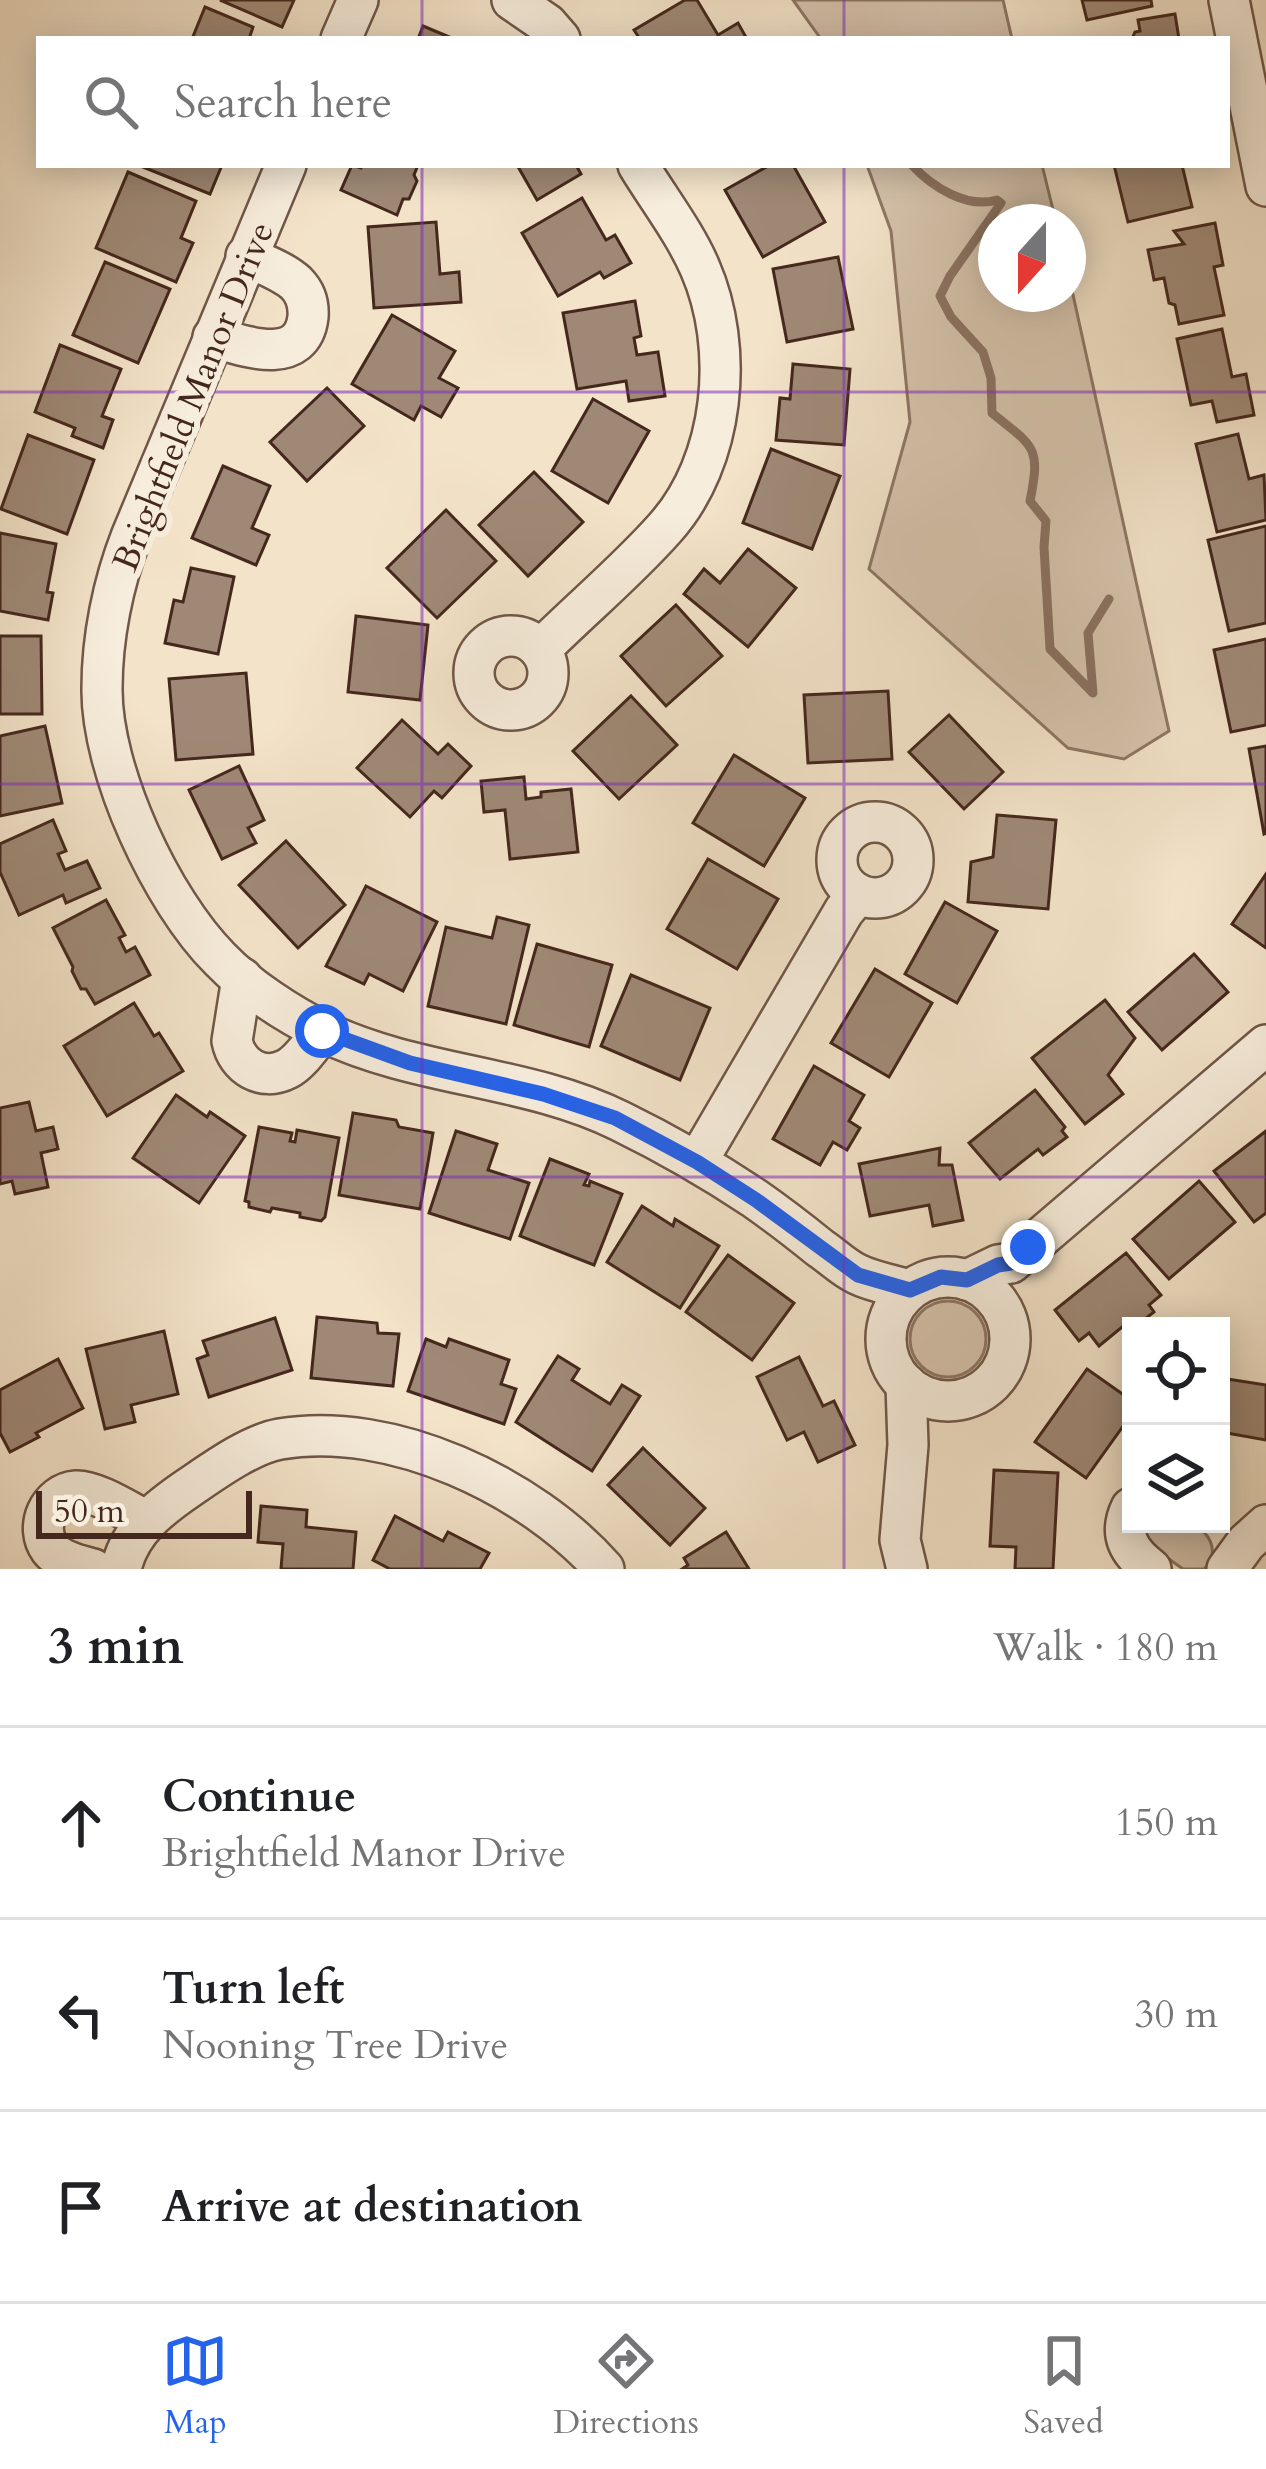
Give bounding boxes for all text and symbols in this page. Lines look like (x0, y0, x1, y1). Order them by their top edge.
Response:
search box (36, 36, 1230, 168)
icon: search (78, 69, 144, 135)
text: Search here (174, 72, 392, 133)
north arrow (978, 204, 1086, 312)
street label: Brightfield Manor Drive (101, 215, 286, 579)
route start (295, 1004, 349, 1058)
route end (1001, 1220, 1055, 1274)
map controls (1122, 1317, 1230, 1533)
button: locate (1122, 1317, 1230, 1425)
button: layers (1122, 1425, 1230, 1533)
scale bar (36, 1485, 252, 1538)
text: 50 m (54, 1489, 125, 1534)
text: 3 min (48, 1612, 184, 1682)
text: Walk · 180 m (993, 1621, 1218, 1674)
text: Continue (162, 1766, 356, 1827)
icon: ahead (48, 1790, 114, 1856)
text: 150 m (1115, 1796, 1218, 1849)
text: Brightfield Manor Drive (162, 1827, 566, 1880)
text: Turn left (162, 1958, 344, 2019)
icon: left (48, 1982, 114, 2048)
text: 30 m (1135, 1988, 1218, 2041)
text: Nooning Tree Drive (162, 2019, 508, 2072)
icon: arrive (48, 2174, 114, 2240)
text: Arrive at destination (162, 2176, 582, 2237)
tab: Map (162, 2328, 228, 2445)
tab: Directions (553, 2328, 699, 2445)
tab: Saved (1024, 2328, 1104, 2445)

